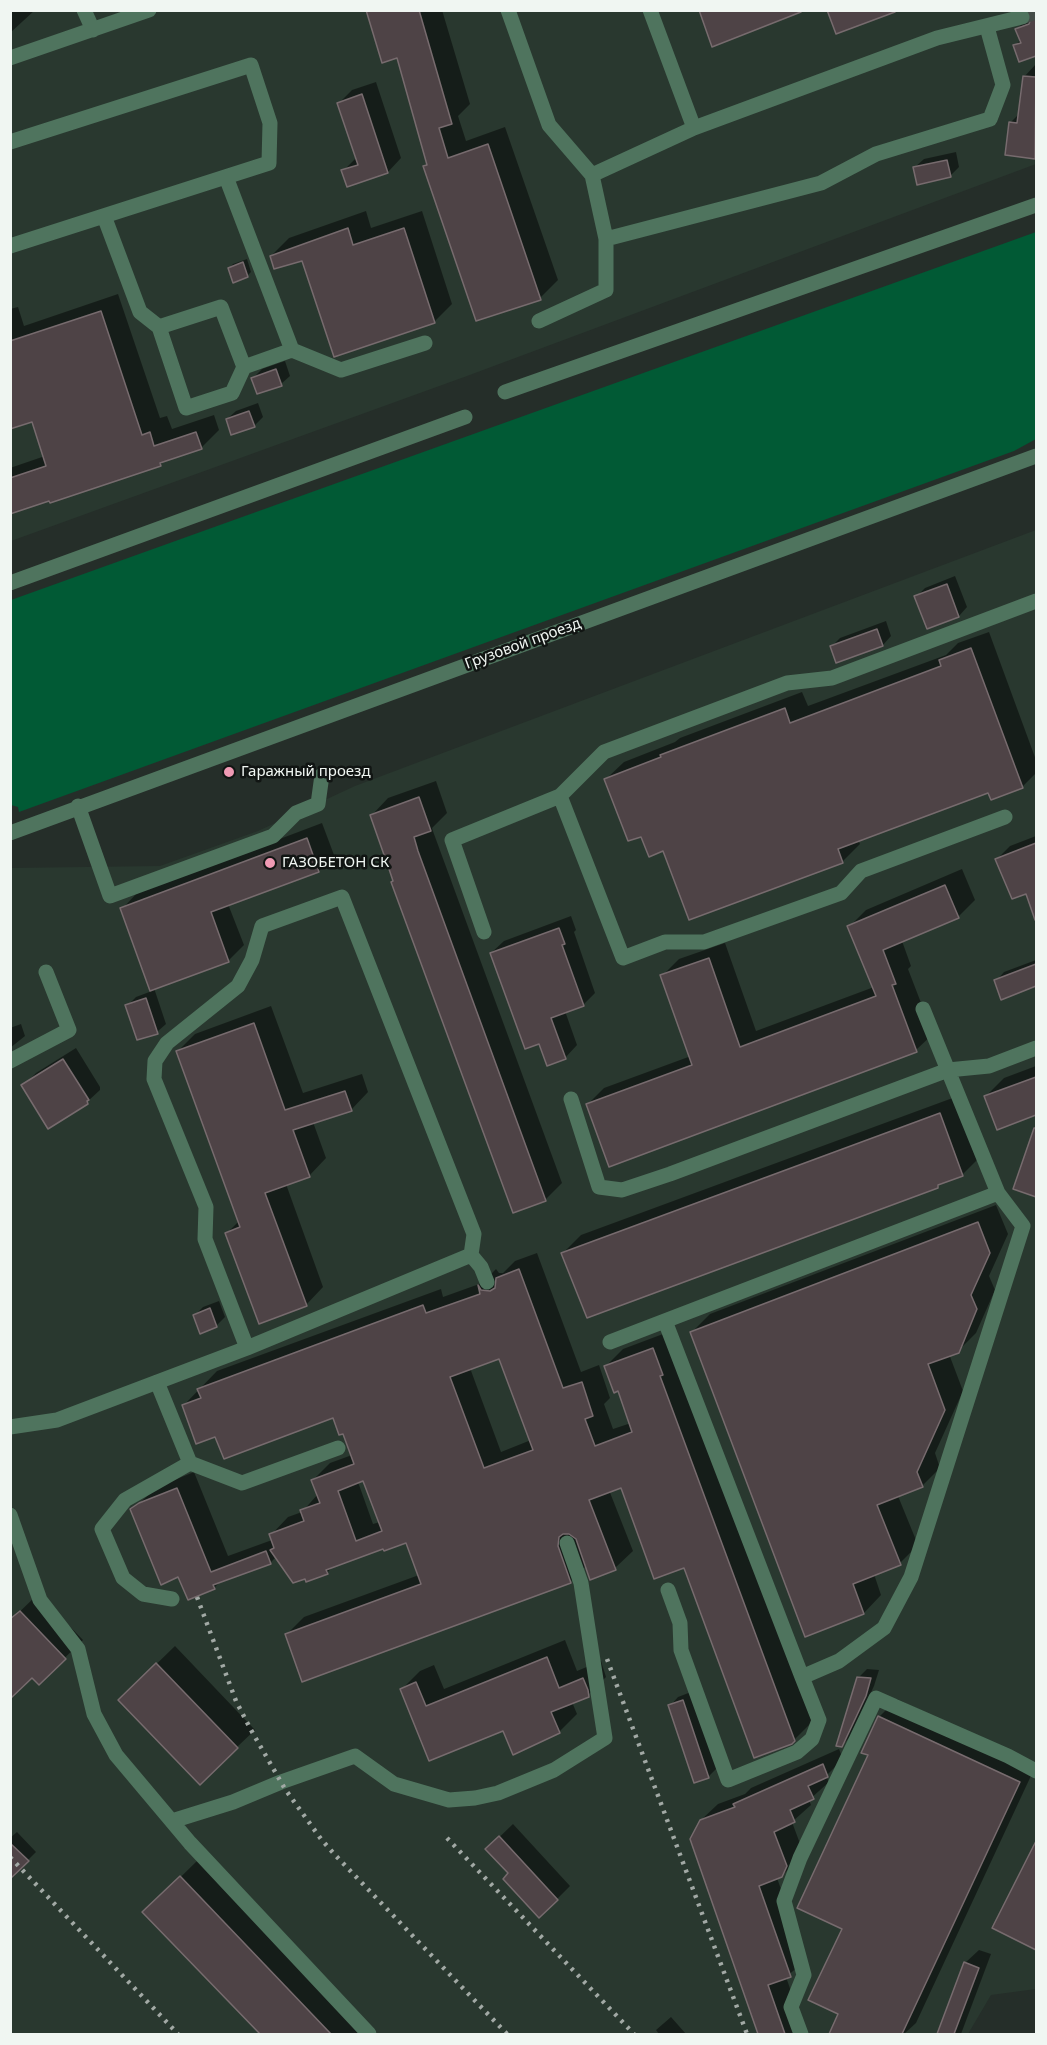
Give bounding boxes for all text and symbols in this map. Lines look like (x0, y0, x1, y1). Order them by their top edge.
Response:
street label: Грузовой проезд (463, 615, 583, 673)
place label: Гаражный проезд (241, 763, 371, 781)
marker: Гаражный проезд (222, 765, 236, 779)
place label: ГАЗОБЕТОН СК (282, 854, 389, 872)
marker: ГАЗОБЕТОН СК (263, 856, 277, 870)

